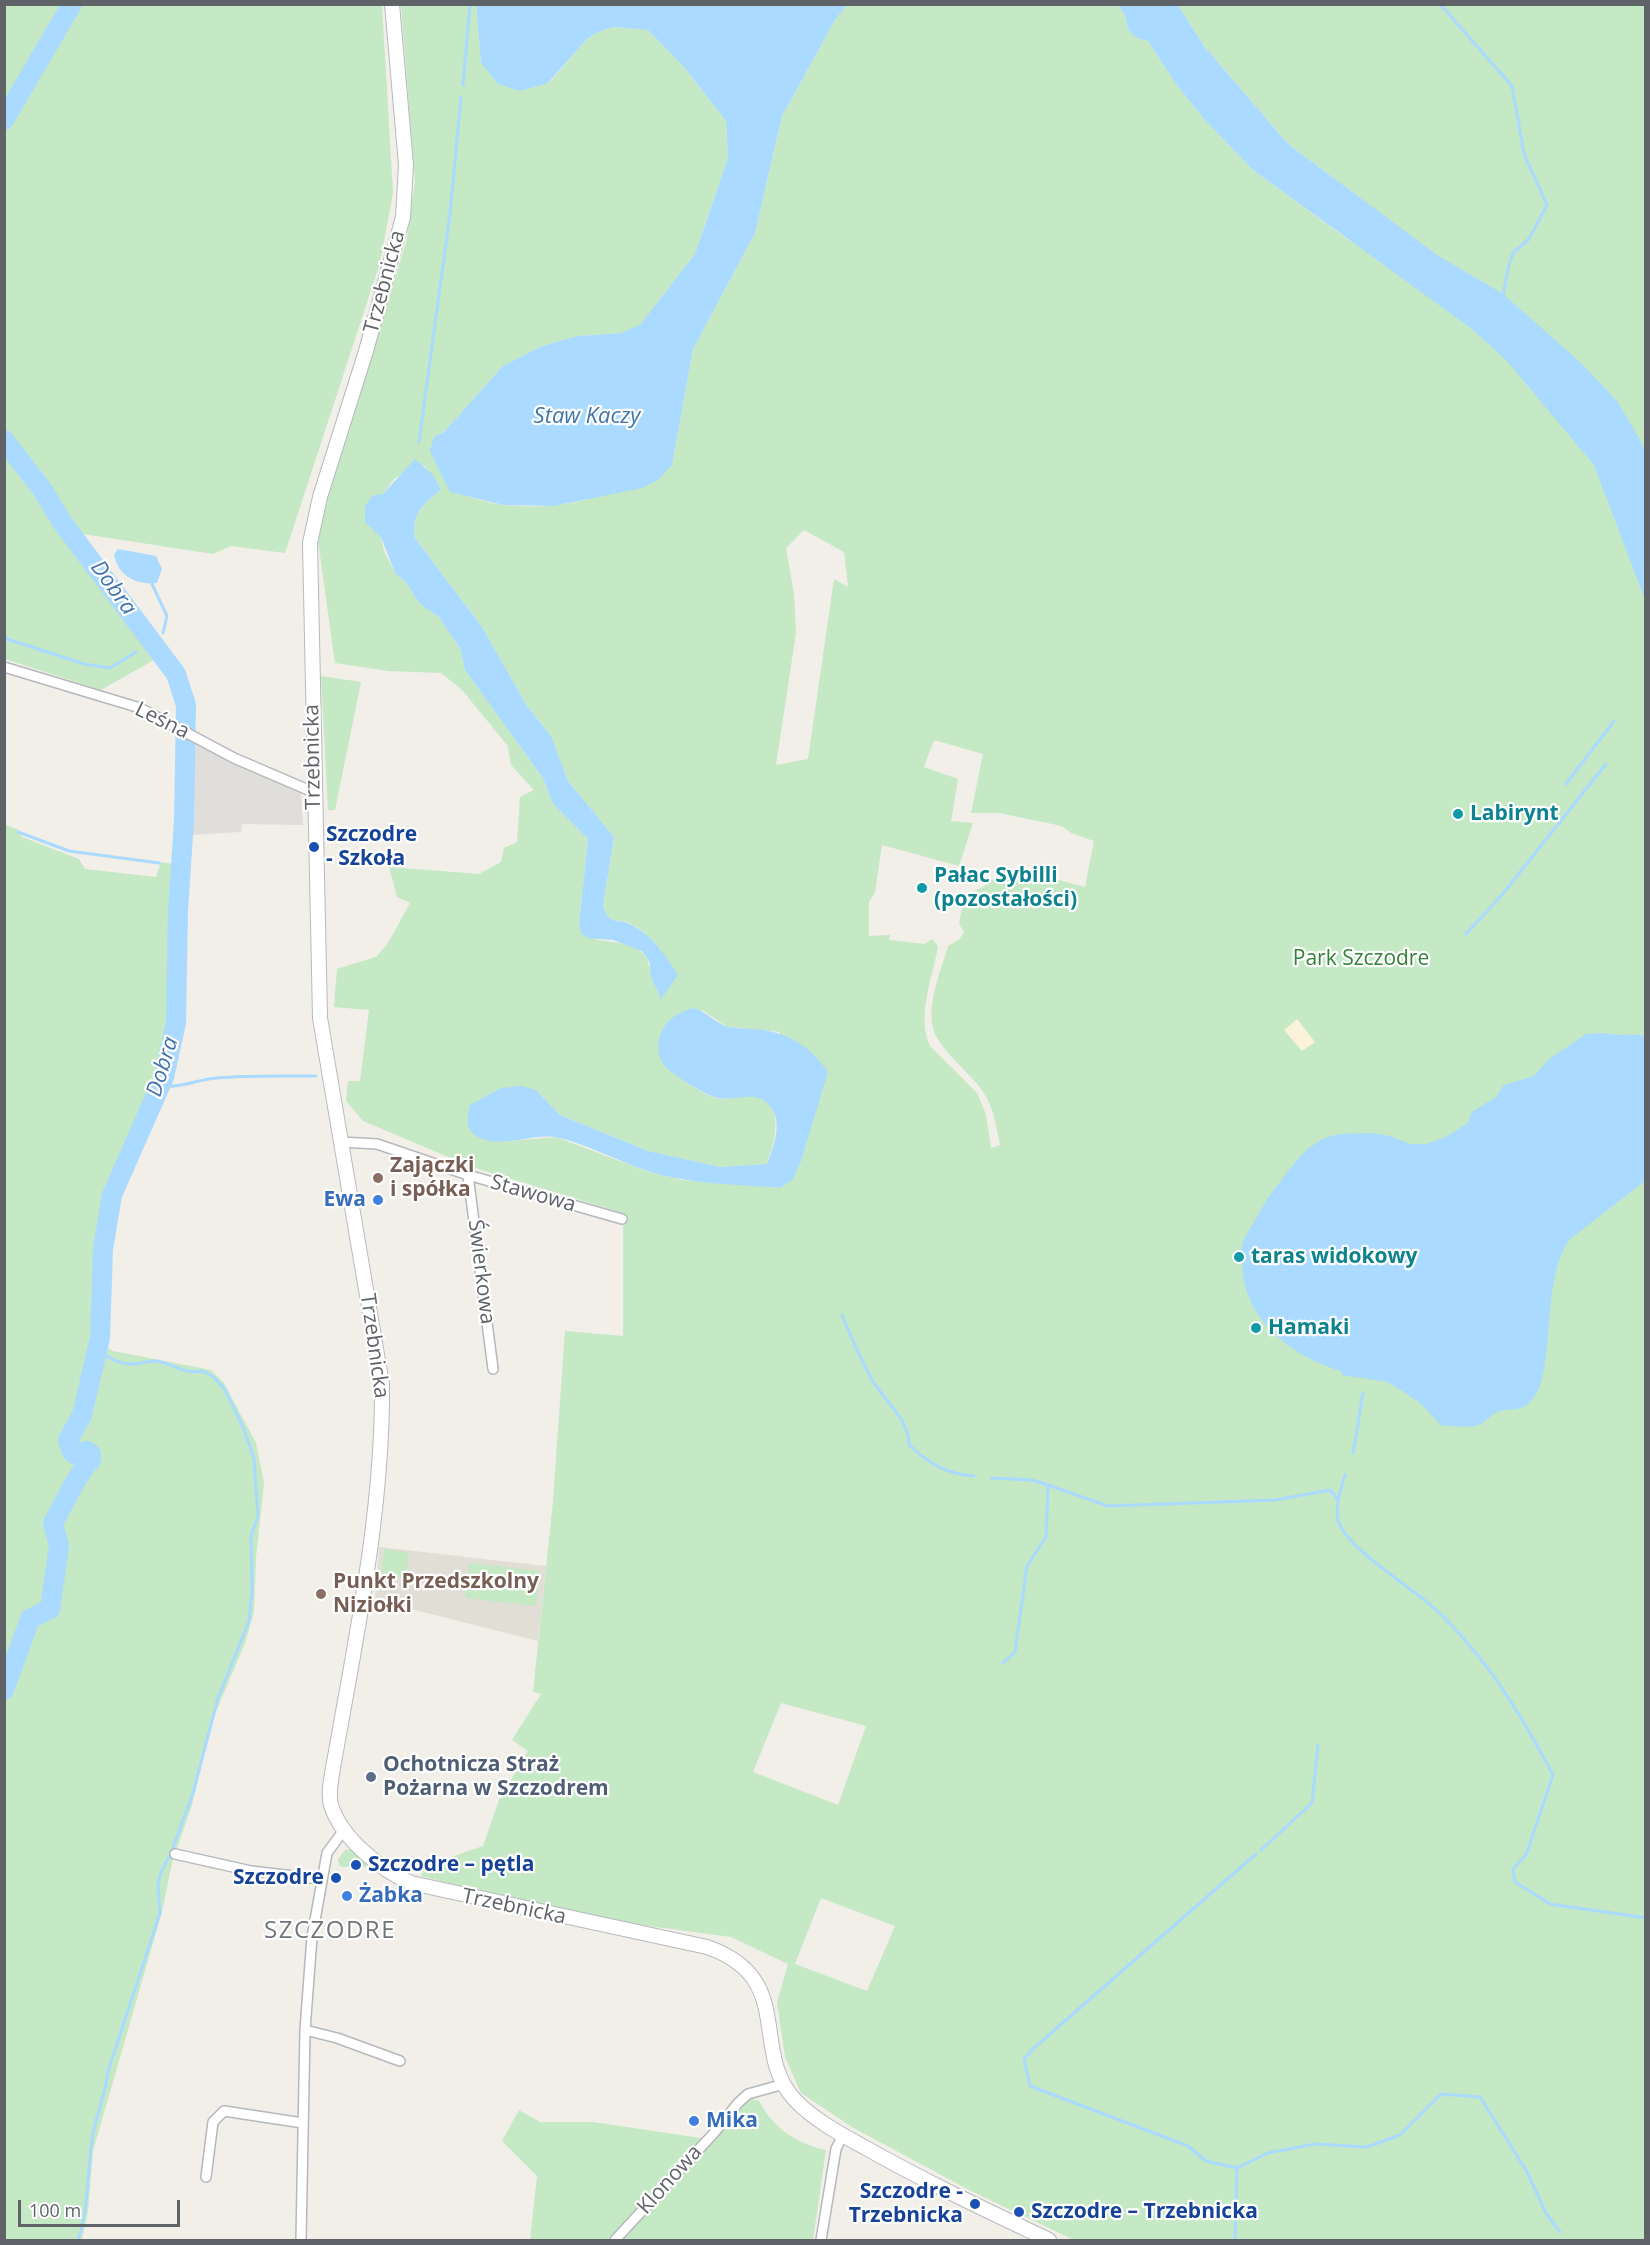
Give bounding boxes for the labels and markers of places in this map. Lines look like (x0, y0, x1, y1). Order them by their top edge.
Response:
place label: Labirynt (1470, 801, 1559, 827)
marker: Labirynt (1451, 807, 1465, 821)
place label: Szczodre - Szkoła (326, 822, 417, 872)
marker: Szczodre - Szkoła (307, 840, 321, 854)
place label: Pałac Sybilli (pozostałości) (934, 863, 1077, 913)
marker: Pałac Sybilli (pozostałości) (915, 881, 929, 895)
place label: Zajączki i spółka (390, 1153, 474, 1203)
marker: Zajączki i spółka (371, 1171, 385, 1185)
place label: Ewa (324, 1187, 366, 1213)
marker: Ewa (371, 1193, 385, 1207)
place label: taras widokowy (1251, 1244, 1418, 1270)
marker: taras widokowy (1232, 1250, 1246, 1264)
place label: Hamaki (1268, 1315, 1349, 1341)
marker: Hamaki (1249, 1321, 1263, 1335)
place label: Punkt Przedszkolny Niziołki (333, 1569, 539, 1619)
marker: Punkt Przedszkolny Niziołki (314, 1587, 328, 1601)
place label: Ochotnicza Straż Pożarna w Szczodrem (383, 1752, 609, 1802)
marker: Ochotnicza Straż Pożarna w Szczodrem (364, 1770, 378, 1784)
place label: Szczodre – pętla (368, 1852, 534, 1878)
marker: Szczodre – pętla (349, 1858, 363, 1872)
place label: Szczodre (233, 1865, 324, 1891)
marker: Szczodre (329, 1871, 343, 1885)
place label: Żabka (359, 1883, 423, 1909)
marker: Żabka (340, 1889, 354, 1903)
place label: Mika (706, 2108, 758, 2134)
marker: Mika (687, 2114, 701, 2128)
place label: Szczodre - Trzebnicka (849, 2179, 963, 2229)
marker: Szczodre - Trzebnicka (968, 2197, 982, 2211)
place label: Szczodre – Trzebnicka (1031, 2199, 1258, 2225)
marker: Szczodre – Trzebnicka (1012, 2205, 1026, 2219)

